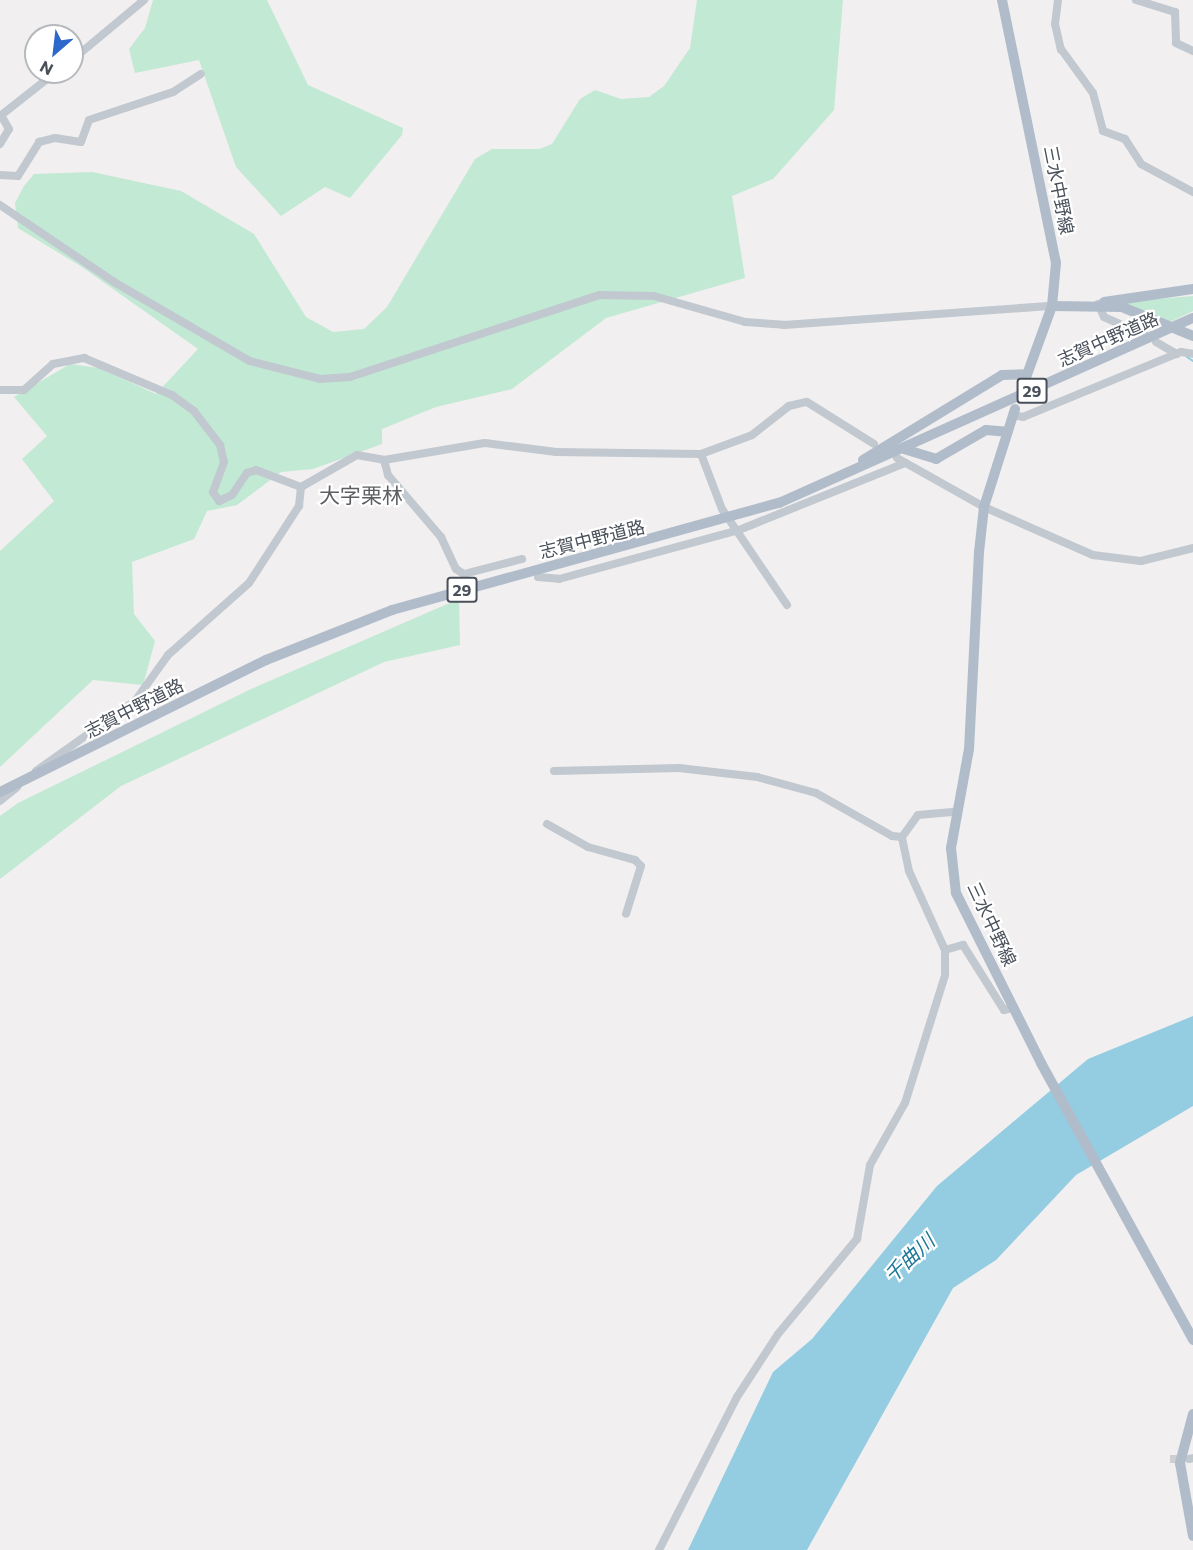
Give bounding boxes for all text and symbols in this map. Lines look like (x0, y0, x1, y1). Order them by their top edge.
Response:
north arrow (24, 24, 84, 84)
text: N (36, 57, 56, 80)
street label: 三水中野線 (1040, 144, 1078, 236)
street label: 志賀中野道路 (1054, 307, 1162, 371)
road number: 29 (1016, 378, 1048, 404)
district label: 大字栗林 (319, 482, 403, 508)
street label: 志賀中野道路 (537, 515, 647, 563)
road number: 29 (446, 577, 478, 603)
street label: 志賀中野道路 (81, 674, 187, 742)
street label: 三水中野線 (963, 879, 1021, 969)
water label: 千曲川 (879, 1229, 939, 1287)

